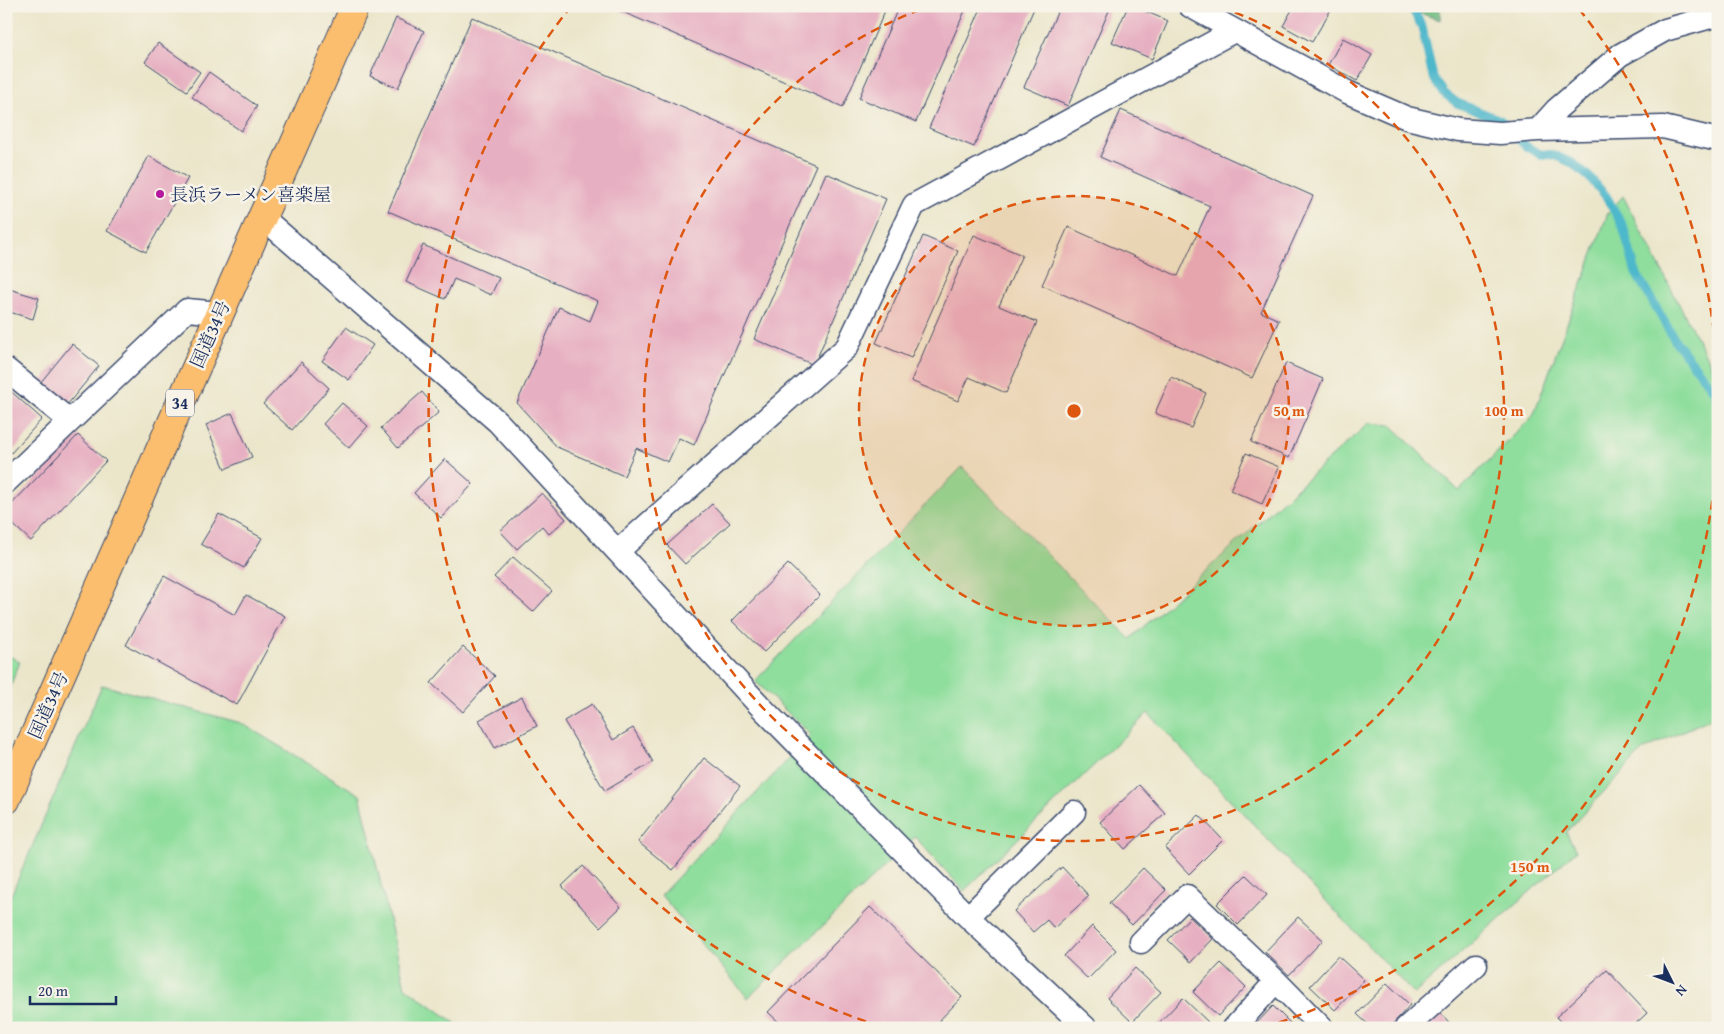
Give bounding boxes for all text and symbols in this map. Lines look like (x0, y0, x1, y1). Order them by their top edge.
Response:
place label: 長浜ラーメン喜楽屋 (170, 181, 331, 208)
marker: 長浜ラーメン喜楽屋 (154, 188, 166, 200)
street label: 国道34号 (183, 296, 237, 372)
road number: 34 (166, 389, 194, 416)
text: 50 m (1273, 400, 1305, 421)
text: 100 m (1484, 400, 1524, 421)
centre of rings (1065, 402, 1083, 420)
street label: 国道34号 (21, 667, 75, 743)
text: 150 m (1510, 856, 1550, 877)
north arrow (1646, 956, 1696, 1006)
scale bar (30, 974, 116, 1006)
text: 20 m (38, 980, 69, 1001)
text: N (1671, 981, 1692, 1001)

